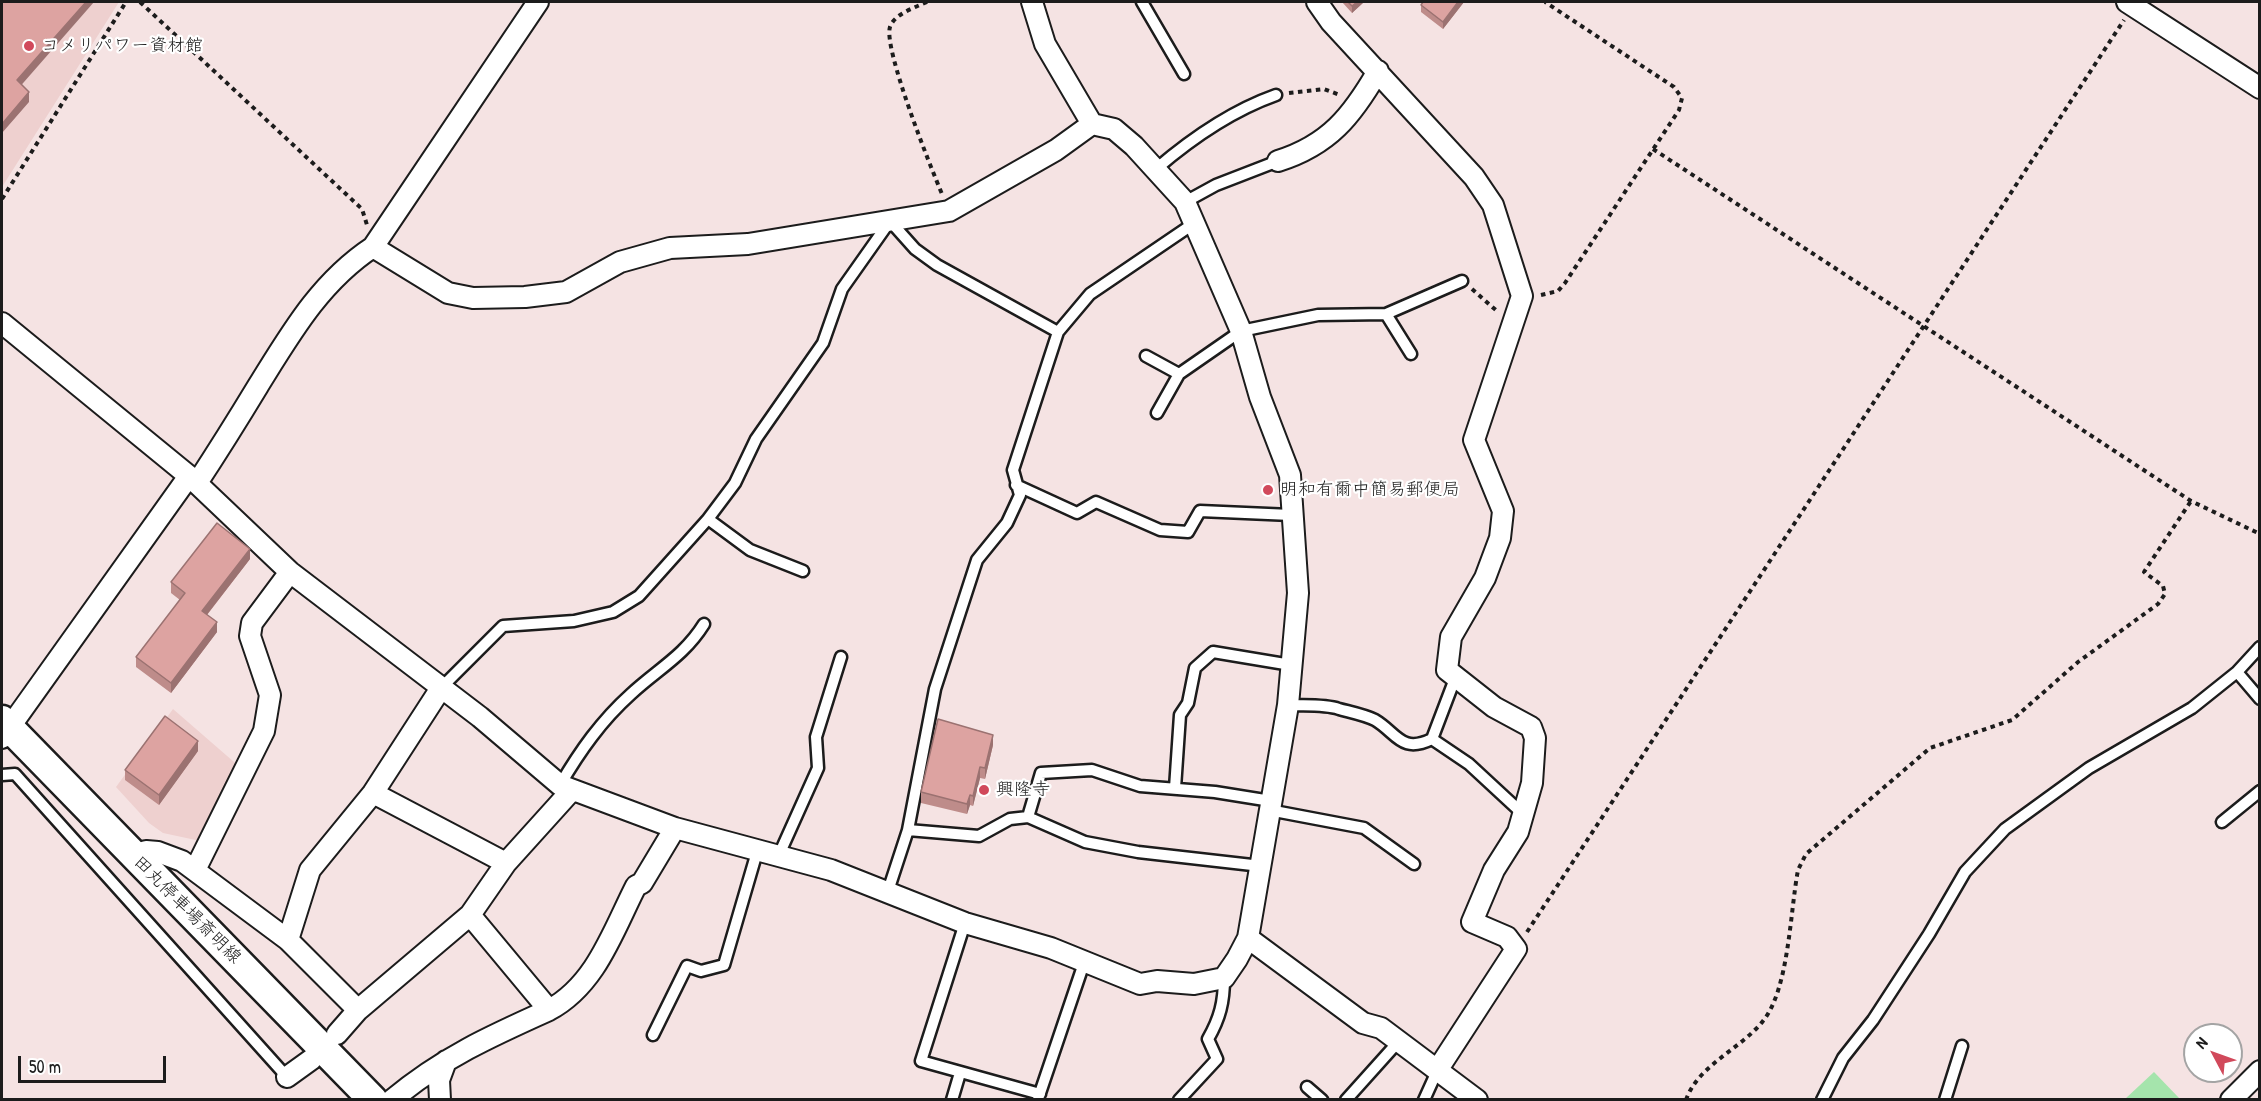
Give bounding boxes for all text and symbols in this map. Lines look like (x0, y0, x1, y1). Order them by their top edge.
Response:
place label: コメリパワー資材館 (41, 35, 203, 57)
marker: コメリパワー資材館 (22, 39, 36, 53)
place label: 明和有爾中簡易郵便局 (1280, 479, 1460, 501)
marker: 明和有爾中簡易郵便局 (1261, 483, 1275, 497)
place label: 興隆寺 (996, 779, 1050, 801)
marker: 興隆寺 (977, 783, 991, 797)
street label: 田丸停車場斎明線 (128, 851, 246, 969)
north arrow (2183, 1023, 2243, 1083)
text: N (2190, 1032, 2212, 1053)
scale bar (21, 1044, 170, 1082)
text: 50 m (29, 1054, 61, 1079)

